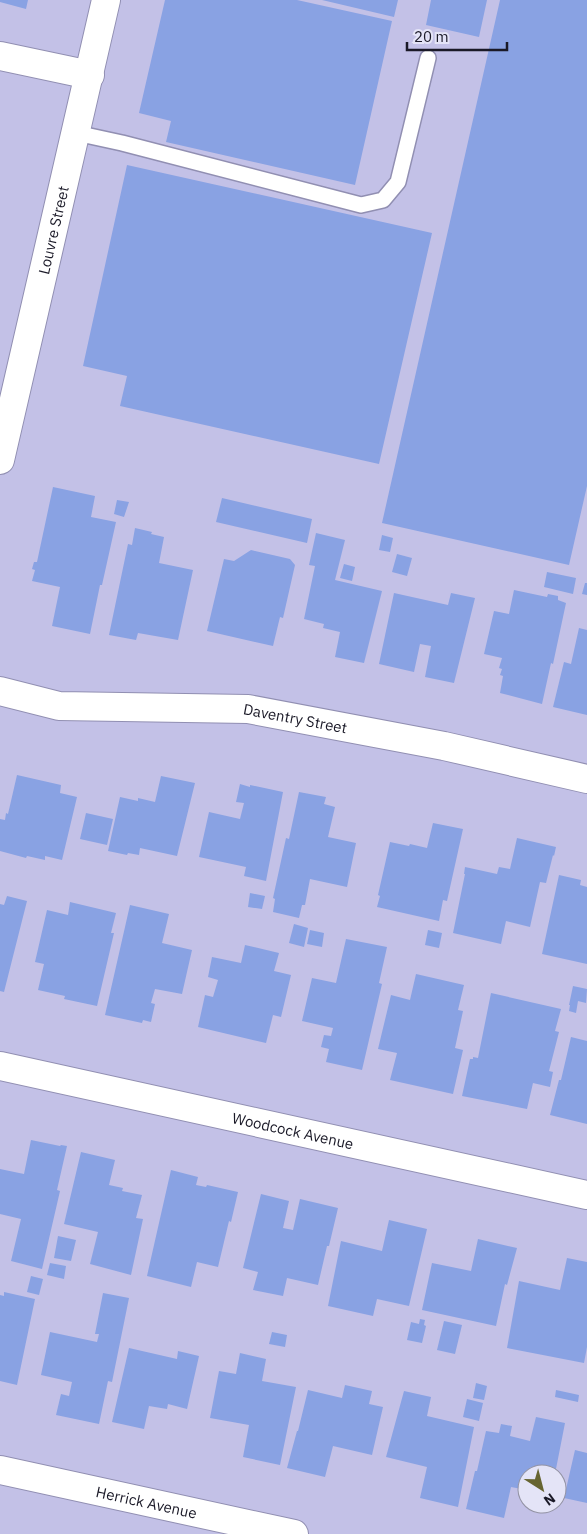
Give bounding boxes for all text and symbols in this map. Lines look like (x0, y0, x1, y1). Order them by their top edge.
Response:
scale bar (407, 20, 507, 52)
text: 20 m (414, 27, 449, 46)
street label: Louvre Street (34, 184, 72, 276)
street label: Daventry Street (242, 699, 349, 737)
street label: Woodcock Avenue (231, 1108, 355, 1153)
north arrow (517, 1464, 567, 1514)
street label: Herrick Avenue (94, 1482, 199, 1522)
text: N (540, 1489, 559, 1510)

